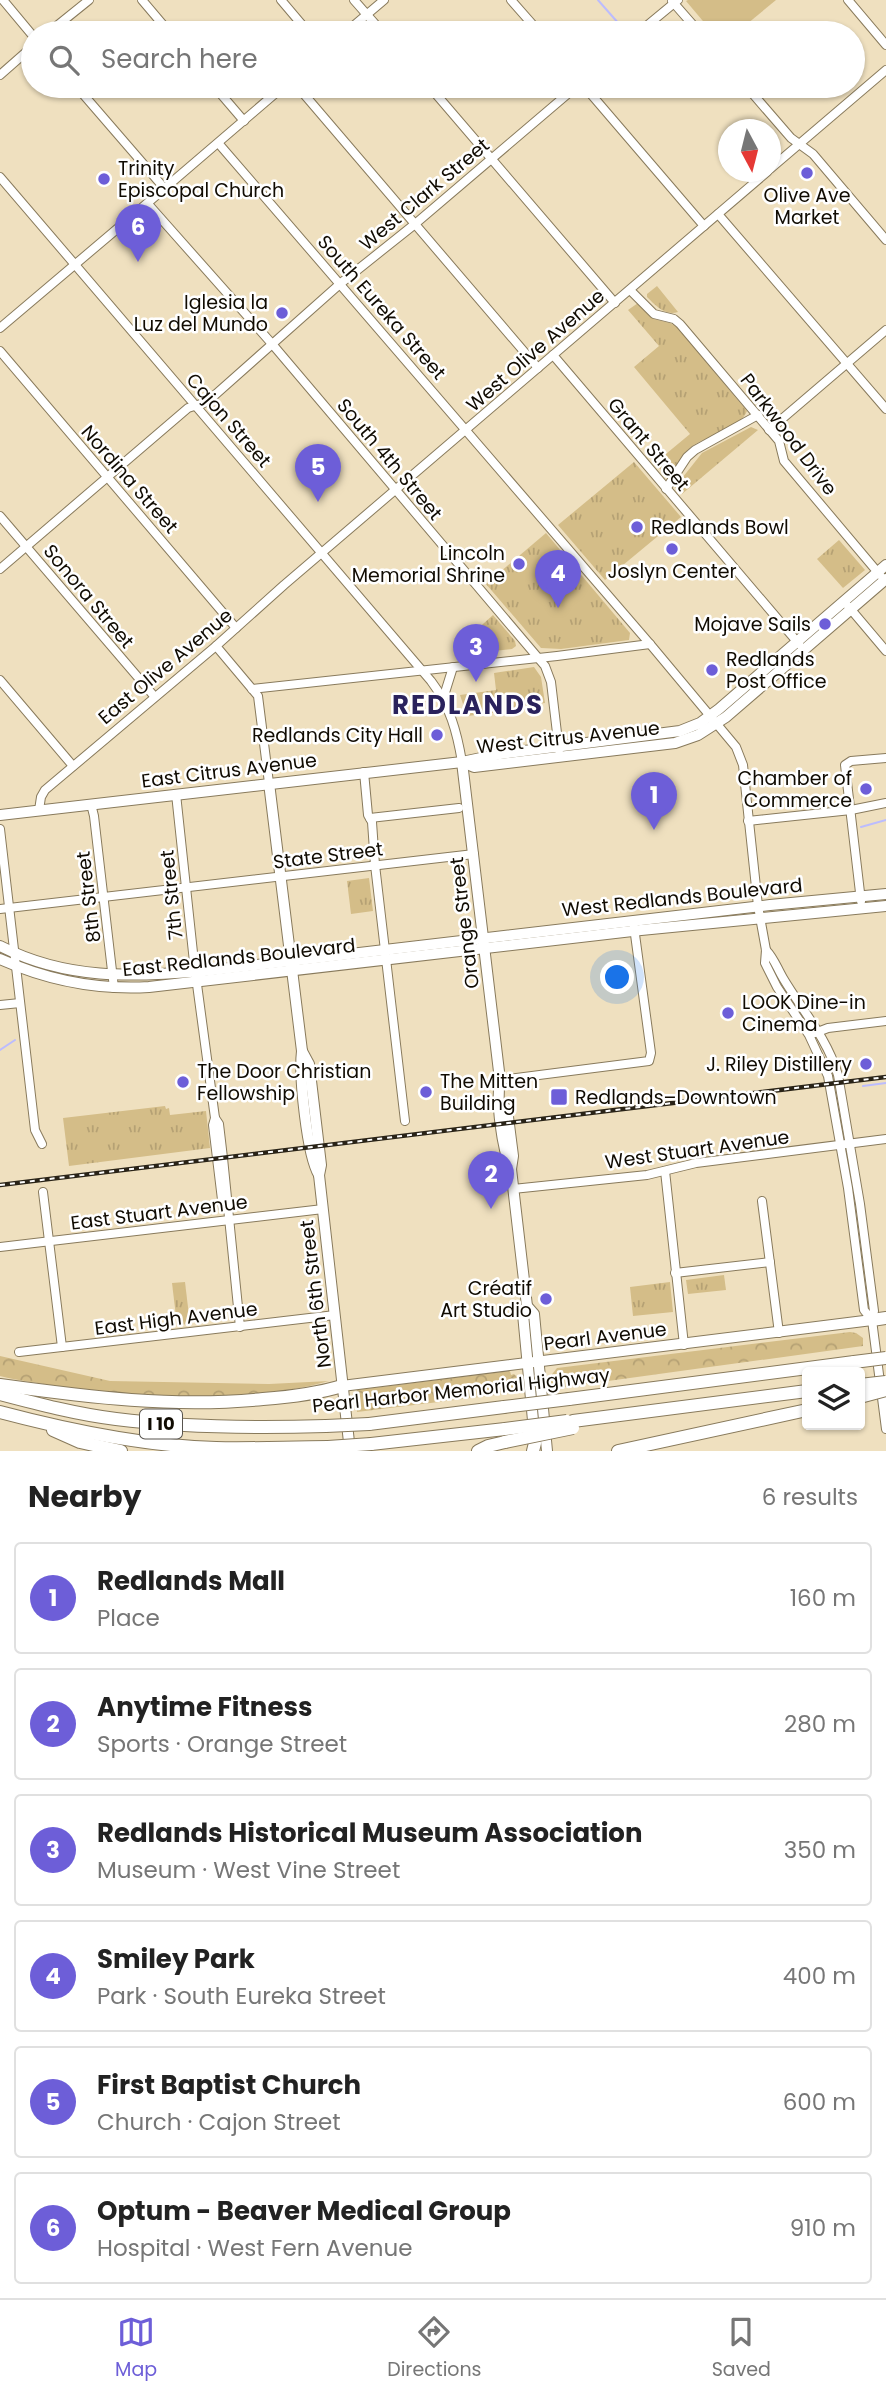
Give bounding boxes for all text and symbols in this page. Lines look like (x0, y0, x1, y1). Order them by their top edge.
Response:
search box (21, 21, 865, 98)
icon: search (45, 41, 83, 79)
text: Search here (101, 41, 258, 77)
north arrow (718, 119, 781, 182)
street label: West Clark Street (354, 132, 495, 257)
place label: Trinity Episcopal Church (118, 155, 284, 204)
marker: Olive Ave Market (799, 165, 815, 181)
marker: Trinity Episcopal Church (96, 171, 112, 187)
place label: Olive Ave Market (763, 182, 851, 231)
pin: 6 (115, 204, 161, 262)
street label: South Eureka Street (311, 229, 452, 386)
street label: West Olive Avenue (460, 283, 610, 418)
place label: Iglesia la Luz del Mundo (134, 289, 268, 338)
marker: Iglesia la Luz del Mundo (274, 305, 290, 321)
street label: Cajon Street (180, 367, 277, 473)
street label: Parkwood Drive (734, 368, 843, 501)
street label: Grant Street (601, 392, 696, 497)
street label: South 4th Street (331, 393, 449, 526)
street label: Nordina Street (75, 419, 184, 540)
pin: 5 (295, 444, 341, 502)
place label: Redlands Bowl (651, 514, 789, 541)
marker: Redlands Bowl (629, 519, 645, 535)
street label: Sonora Street (37, 539, 140, 654)
place label: Lincoln Memorial Shrine (352, 540, 505, 589)
marker: Joslyn Center (664, 541, 680, 557)
pin: 4 (535, 550, 581, 608)
marker: Lincoln Memorial Shrine (511, 556, 527, 572)
place label: Joslyn Center (607, 558, 737, 585)
street label: East Olive Avenue (92, 602, 238, 731)
place label: Mojave Sails (694, 611, 811, 638)
marker: Mojave Sails (817, 616, 833, 632)
pin: 3 (453, 624, 499, 682)
place label: Redlands Post Office (726, 646, 827, 695)
marker: Redlands Post Office (704, 662, 720, 678)
district label: REDLANDS (392, 687, 544, 723)
street label: West Citrus Avenue (475, 714, 661, 761)
place label: Redlands City Hall (252, 722, 423, 749)
marker: Redlands City Hall (429, 727, 445, 743)
street label: East Citrus Avenue (140, 746, 318, 795)
place label: Chamber of Commerce (738, 765, 852, 814)
pin: 1 (631, 772, 677, 830)
marker: Chamber of Commerce (858, 781, 874, 797)
street label: State Street (272, 835, 385, 876)
street label: 7th Street (153, 849, 190, 941)
street label: 8th Street (69, 850, 107, 944)
street label: Orange Street (443, 856, 486, 990)
street label: West Redlands Boulevard (560, 871, 804, 924)
street label: East Redlands Boulevard (121, 932, 357, 983)
your location (600, 960, 634, 994)
place label: LOOK Dine-in Cinema (742, 989, 866, 1038)
marker: LOOK Dine-in Cinema (720, 1005, 736, 1021)
place label: J. Riley Distillery (706, 1051, 852, 1078)
marker: J. Riley Distillery (858, 1056, 874, 1072)
place label: The Door Christian Fellowship (197, 1058, 371, 1107)
place label: The Mitten Building (440, 1068, 538, 1117)
marker: The Door Christian Fellowship (175, 1074, 191, 1090)
marker: The Mitten Building (418, 1084, 434, 1100)
place label: Redlands–Downtown (575, 1084, 777, 1111)
marker: Redlands–Downtown (549, 1087, 569, 1107)
street label: West Stuart Avenue (603, 1123, 791, 1176)
pin: 2 (468, 1151, 514, 1209)
street label: East Stuart Avenue (69, 1188, 249, 1237)
street label: North 6th Street (293, 1218, 338, 1369)
place label: Créatif Art Studio (440, 1275, 532, 1324)
marker: Créatif Art Studio (538, 1291, 554, 1307)
street label: East High Avenue (93, 1295, 259, 1342)
street label: Pearl Avenue (542, 1316, 668, 1357)
street label: Pearl Harbor Memorial Highway (311, 1361, 611, 1420)
map controls (802, 1367, 865, 1430)
button: layers (802, 1367, 865, 1430)
road number: I 10 (140, 1409, 182, 1438)
text: Nearby (28, 1475, 142, 1518)
text: 6 results (762, 1481, 858, 1513)
text: Redlands Mall (97, 1563, 285, 1599)
text: 1 (49, 1582, 57, 1614)
text: 160 m (790, 1582, 856, 1614)
text: Place (97, 1602, 160, 1634)
text: Anytime Fitness (97, 1689, 312, 1725)
text: 2 (46, 1708, 60, 1740)
text: 280 m (784, 1708, 856, 1740)
text: Sports · Orange Street (97, 1728, 347, 1760)
text: Redlands Historical Museum Association (97, 1815, 642, 1851)
text: 3 (46, 1834, 60, 1866)
text: 350 m (784, 1834, 856, 1866)
text: Museum · West Vine Street (97, 1854, 400, 1886)
text: Smiley Park (97, 1941, 255, 1977)
text: 4 (45, 1960, 61, 1992)
text: 400 m (783, 1960, 856, 1992)
text: Park · South Eureka Street (97, 1980, 386, 2012)
text: First Baptist Church (97, 2067, 361, 2103)
text: 5 (46, 2086, 60, 2118)
text: 600 m (783, 2086, 856, 2118)
text: Church · Cajon Street (97, 2106, 341, 2138)
text: Optum - Beaver Medical Group (97, 2193, 511, 2229)
text: 6 (46, 2212, 60, 2244)
text: 910 m (790, 2212, 856, 2244)
text: Hospital · West Fern Avenue (97, 2232, 412, 2264)
tab: Map (115, 2313, 157, 2384)
tab: Directions (387, 2313, 482, 2384)
tab: Saved (712, 2313, 771, 2384)

